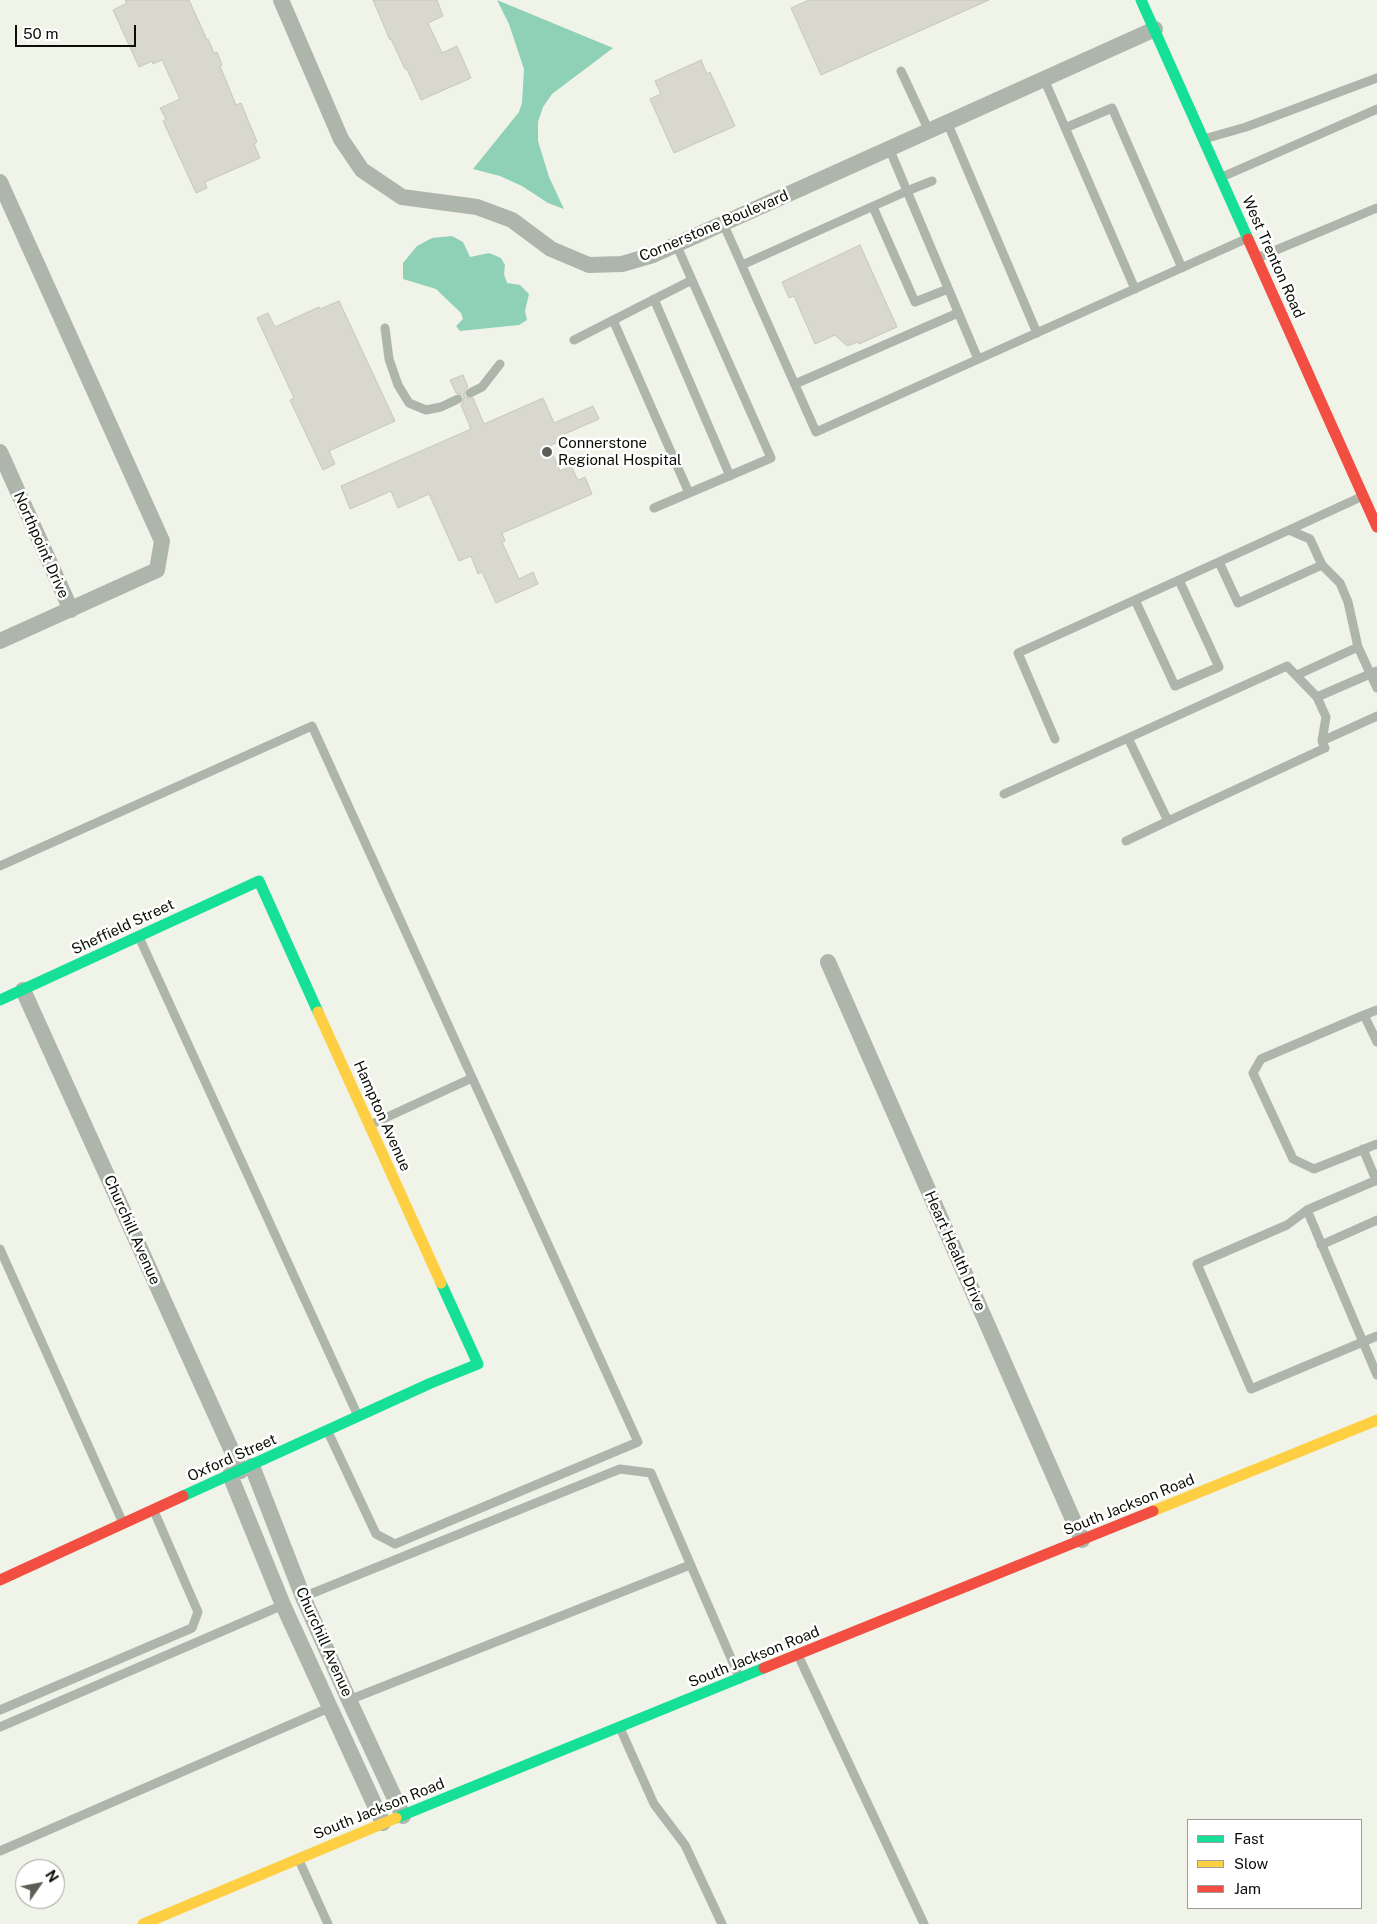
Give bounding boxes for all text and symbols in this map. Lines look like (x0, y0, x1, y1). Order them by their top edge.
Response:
scale bar (18, 15, 139, 47)
text: 50 m (23, 25, 58, 42)
street label: Cornerstone Boulevard (637, 186, 791, 266)
street label: West Trenton Road (1238, 193, 1308, 321)
place label: Connerstone Regional Hospital (558, 434, 682, 469)
marker: Connerstone Regional Hospital (540, 445, 554, 459)
street label: Northpoint Drive (9, 489, 73, 601)
street label: Sheffield Street (69, 895, 177, 959)
street label: Hampton Avenue (350, 1058, 414, 1174)
street label: Churchill Avenue (100, 1172, 164, 1288)
street label: Heart Health Drive (920, 1188, 990, 1314)
street label: Oxford Street (185, 1430, 279, 1486)
street label: South Jackson Road (1061, 1470, 1197, 1540)
street label: Churchill Avenue (292, 1584, 356, 1700)
street label: South Jackson Road (686, 1622, 822, 1692)
street label: South Jackson Road (311, 1774, 447, 1844)
legend (1187, 1819, 1362, 1909)
text: Fast (1234, 1830, 1264, 1847)
text: Slow (1234, 1855, 1268, 1872)
north arrow (15, 1859, 65, 1909)
text: N (42, 1867, 61, 1885)
text: Jam (1234, 1880, 1261, 1897)

